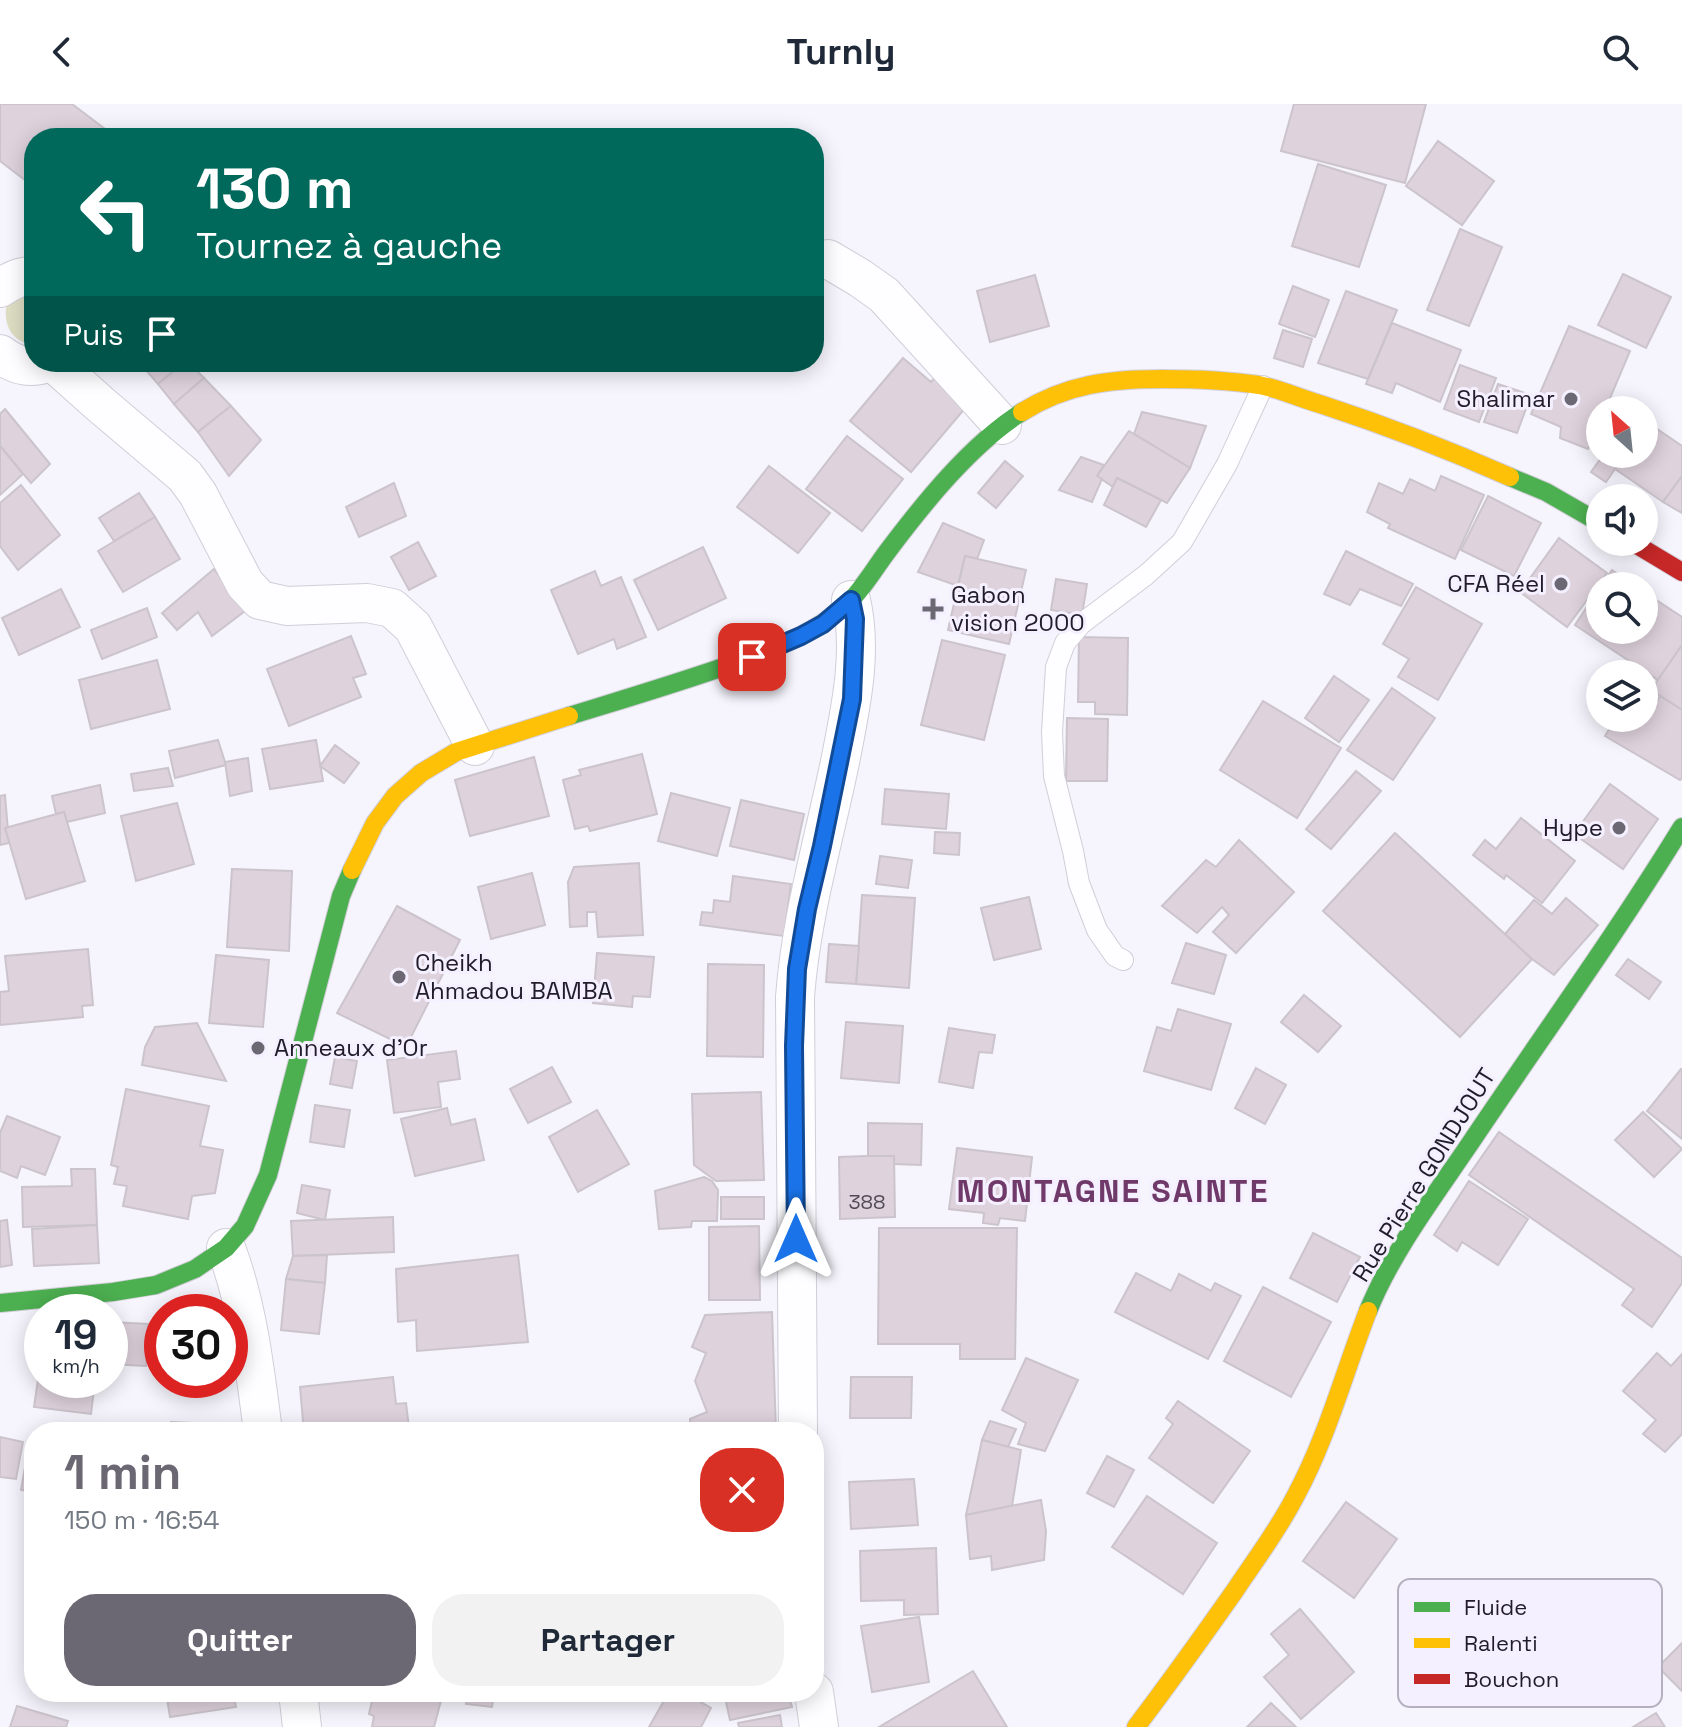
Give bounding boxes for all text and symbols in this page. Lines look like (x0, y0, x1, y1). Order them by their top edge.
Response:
text: Turnly (787, 29, 895, 75)
icon: back (40, 30, 84, 74)
icon: search (1598, 30, 1642, 74)
text: 130 m (196, 153, 354, 224)
icon: left (64, 160, 168, 264)
text: Tournez à gauche (196, 223, 502, 269)
icon: arrive (140, 312, 184, 356)
text: Puis (64, 315, 124, 354)
place label: Shalimar (1457, 383, 1555, 414)
marker: Shalimar (1562, 390, 1580, 408)
north arrow (1586, 396, 1658, 468)
map controls (1586, 396, 1658, 732)
button: sound (1586, 484, 1658, 556)
place label: CFA Réel (1447, 568, 1545, 599)
button: search (1586, 572, 1658, 644)
marker: CFA Réel (1552, 575, 1570, 593)
place label: Gabon vision 2000 (951, 579, 1085, 638)
marker: Gabon vision 2000 (922, 598, 944, 620)
pin (718, 623, 786, 691)
icon: arrive (730, 635, 774, 679)
button: layers (1586, 660, 1658, 732)
place label: Hype (1543, 812, 1603, 843)
marker: Hype (1610, 819, 1628, 837)
place label: Cheikh Ahmadou BAMBA (415, 947, 613, 1006)
marker: Cheikh Ahmadou BAMBA (390, 968, 408, 986)
place label: Anneaux d'Or (274, 1032, 428, 1063)
marker: Anneaux d'Or (249, 1039, 267, 1057)
street label: Rue Pierre GONDJOUT (1345, 1062, 1502, 1288)
district label: MONTAGNE SAINTE (957, 1171, 1269, 1211)
house number: 388 (849, 1189, 886, 1215)
position arrow (754, 1197, 838, 1281)
speed limit sign: 30 (144, 1294, 248, 1398)
text: 19 (55, 1310, 97, 1361)
text: km/h (52, 1353, 100, 1379)
text: 1 min (64, 1442, 181, 1503)
button: close (700, 1448, 784, 1532)
text: 150 m · 16:54 (64, 1503, 220, 1537)
legend (1398, 1579, 1662, 1707)
text: Fluide (1464, 1593, 1527, 1621)
button: Quitter (64, 1594, 416, 1686)
button: Partager (432, 1594, 784, 1686)
text: Ralenti (1464, 1629, 1538, 1657)
text: Bouchon (1464, 1665, 1559, 1693)

